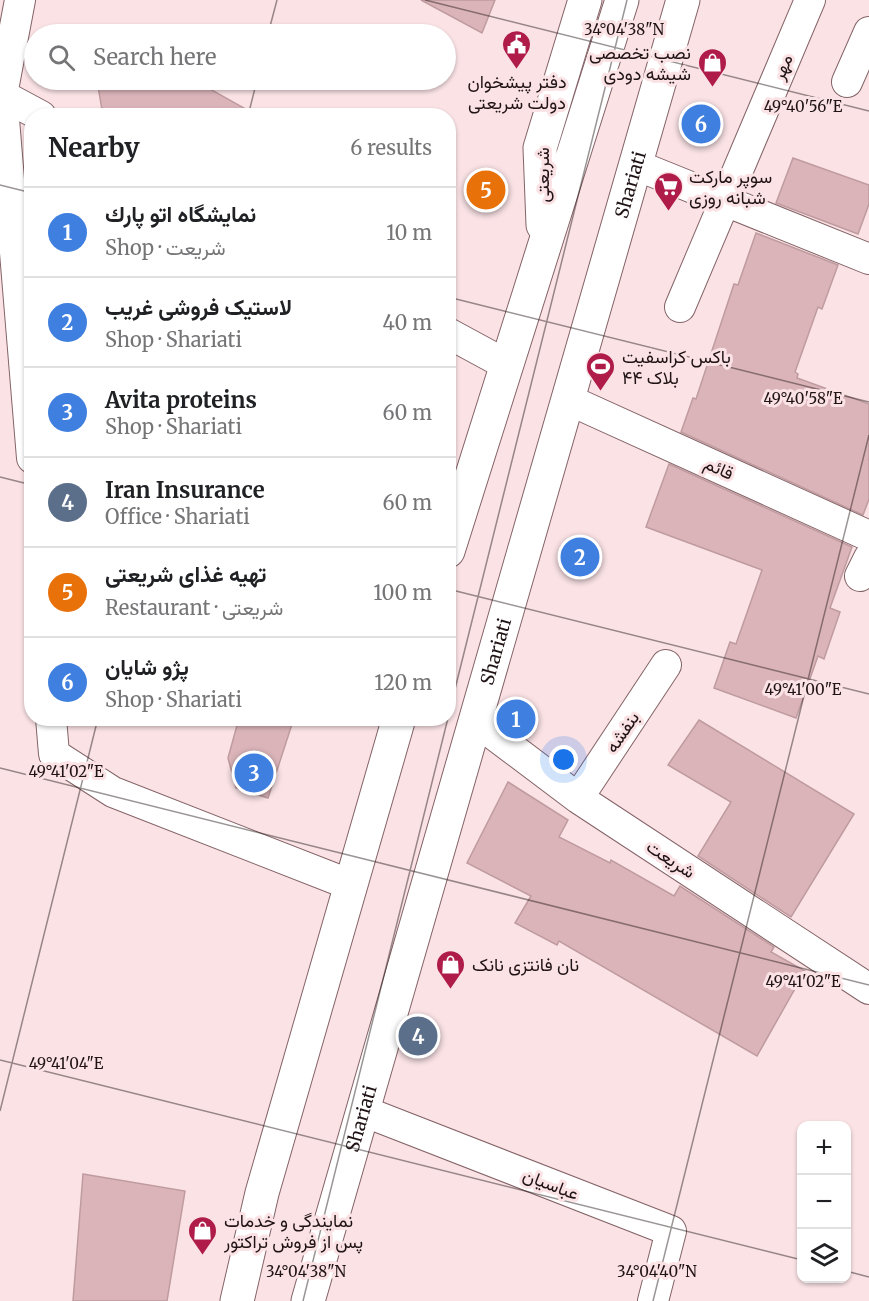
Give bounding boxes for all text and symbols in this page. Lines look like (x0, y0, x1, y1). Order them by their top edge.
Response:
text: 34°04'38"N (584, 20, 664, 39)
search box (24, 24, 456, 90)
public building icon: دفتر پیشخوان دولت شریعتی (501, 28, 533, 70)
icon: search (45, 41, 78, 74)
place label: نصب تخصصی شیشه دودی (589, 41, 691, 85)
text: Search here (93, 43, 216, 71)
shop icon: نصب تخصصی شیشه دودی (696, 46, 728, 88)
street label: مهر (766, 51, 798, 84)
place label: دفتر پیشخوان دولت شریعتی (467, 70, 567, 114)
text: 49°40'56"E (764, 97, 843, 116)
pin: 6 (682, 102, 720, 146)
text: Nearby (48, 131, 140, 164)
text: 6 results (350, 135, 432, 160)
street label: شریعتی (531, 147, 554, 203)
street label: Shariati (609, 148, 650, 221)
place label: سوپر مارکت شبانه روزی (689, 165, 772, 209)
pin: 5 (466, 168, 506, 213)
supermarket icon: سوپر مارکت شبانه روزی (652, 170, 684, 212)
text: نمايشگاه اتو پارك (105, 200, 256, 228)
text: 1 (63, 220, 72, 245)
text: 10 m (386, 220, 432, 245)
text: Shop · شریعت (105, 235, 225, 260)
text: لاستیک فروشی غریب (105, 293, 292, 321)
text: 2 (62, 310, 73, 335)
text: 40 m (382, 310, 432, 335)
text: Shop · Shariati (105, 327, 242, 352)
place label: باکس کراسفیت بلاک ۴۴ (622, 345, 731, 389)
sports icon: باکس کراسفیت بلاک ۴۴ (585, 350, 617, 392)
text: Avita proteins (105, 386, 257, 414)
text: 49°40'58"E (763, 389, 843, 408)
text: 3 (62, 400, 73, 425)
text: 60 m (382, 400, 432, 425)
text: Shop · Shariati (105, 414, 242, 439)
street label: قائم (700, 451, 737, 485)
text: Iran Insurance (105, 476, 265, 504)
text: 4 (61, 490, 74, 515)
text: 60 m (382, 490, 432, 515)
text: Office · Shariati (105, 504, 250, 529)
pin: 2 (560, 534, 600, 580)
text: تهیه غذای شریعتی (105, 560, 267, 588)
text: 5 (62, 580, 73, 605)
text: 100 m (373, 580, 432, 605)
text: Restaurant · شریعتی (105, 595, 283, 620)
street label: Shariati (475, 615, 516, 688)
text: پژو شایان (105, 653, 189, 681)
text: 6 (61, 670, 74, 695)
text: 120 m (374, 670, 432, 695)
text: 49°41'00"E (765, 680, 842, 699)
text: Shop · Shariati (105, 687, 242, 712)
pin: 1 (496, 696, 536, 742)
street label: بنفشه (600, 707, 644, 757)
your location (549, 745, 578, 774)
pin: 3 (234, 750, 274, 796)
text: 49°41'02"E (28, 762, 104, 781)
street label: شریعت (642, 835, 700, 883)
shop icon: نان فانتزی نانک (435, 948, 467, 990)
place label: نان فانتزی نانک (472, 953, 579, 976)
text: 49°41'02"E (765, 972, 841, 991)
pin: 4 (398, 1014, 438, 1058)
text: 49°41'04"E (29, 1054, 104, 1073)
street label: Shariati (340, 1082, 381, 1155)
map controls (797, 1121, 851, 1283)
button: + (797, 1121, 851, 1175)
street label: عباسیان (520, 1163, 582, 1205)
button: − (797, 1175, 851, 1229)
place label: نمایندگی و خدمات پس از فروش تراکتور (223, 1209, 363, 1254)
shop icon: نمایندگی و خدمات پس از فروش تراکتور (187, 1214, 219, 1256)
button: layers (797, 1229, 851, 1283)
text: 34°04'38"N (266, 1262, 346, 1281)
text: 34°04'40"N (617, 1262, 697, 1281)

